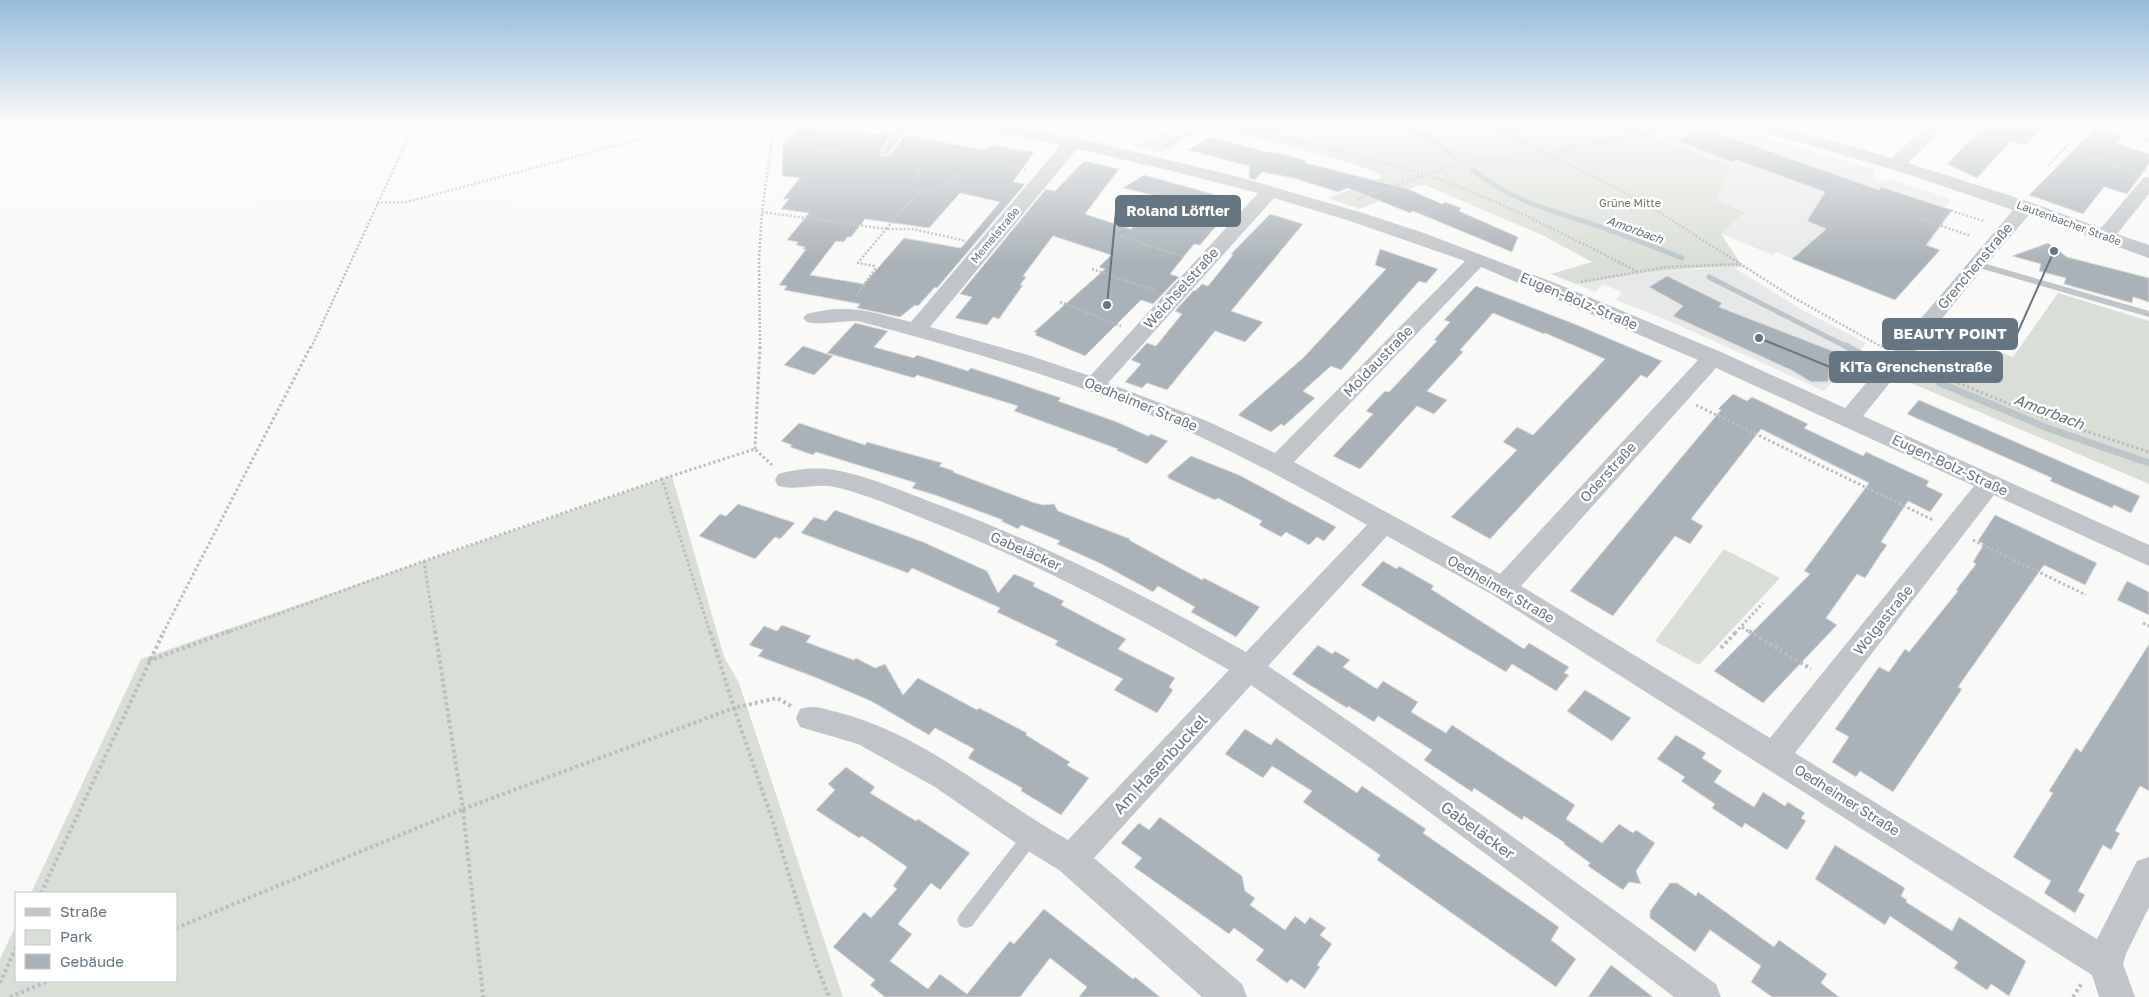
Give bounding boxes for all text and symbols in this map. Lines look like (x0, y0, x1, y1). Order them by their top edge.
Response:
callout: Roland Löffler (1116, 196, 1240, 226)
park label: Grüne Mitte (1599, 196, 1661, 209)
street label: Lautenbacher Straße (2015, 198, 2123, 248)
text: Roland Löffler (1126, 201, 1230, 219)
street label: Memelstraße (968, 204, 1022, 265)
water label: Amorbach (1605, 212, 1666, 247)
street label: Grenchenstraße (1934, 219, 2016, 312)
street label: Weichselstraße (1140, 244, 1222, 332)
street label: Eugen-Bolz-Straße (1518, 268, 1641, 333)
callout: BEAUTY POINT (1883, 319, 2017, 349)
street label: Moldaustraße (1339, 322, 1416, 400)
text: BEAUTY POINT (1893, 324, 2007, 342)
callout: KiTa Grenchenstraße (1830, 352, 2002, 382)
text: KiTa Grenchenstraße (1840, 357, 1992, 375)
street label: Oedheimer Straße (1082, 373, 1200, 434)
water label: Amorbach (2012, 390, 2088, 433)
street label: Eugen-Bolz-Straße (1890, 430, 2011, 499)
street label: Oderstraße (1576, 438, 1639, 505)
street label: Gabeläcker (988, 527, 1065, 574)
street label: Oedheimer Straße (1445, 551, 1558, 626)
street label: Wolgastraße (1849, 581, 1916, 658)
street label: Am Hasenbuckel (1109, 710, 1211, 818)
street label: Oedheimer Straße (1792, 760, 1903, 839)
street label: Gabeläcker (1437, 796, 1519, 864)
legend (15, 892, 178, 982)
text: Straße (60, 902, 107, 920)
text: Park (60, 927, 93, 945)
text: Gebäude (60, 952, 124, 970)

